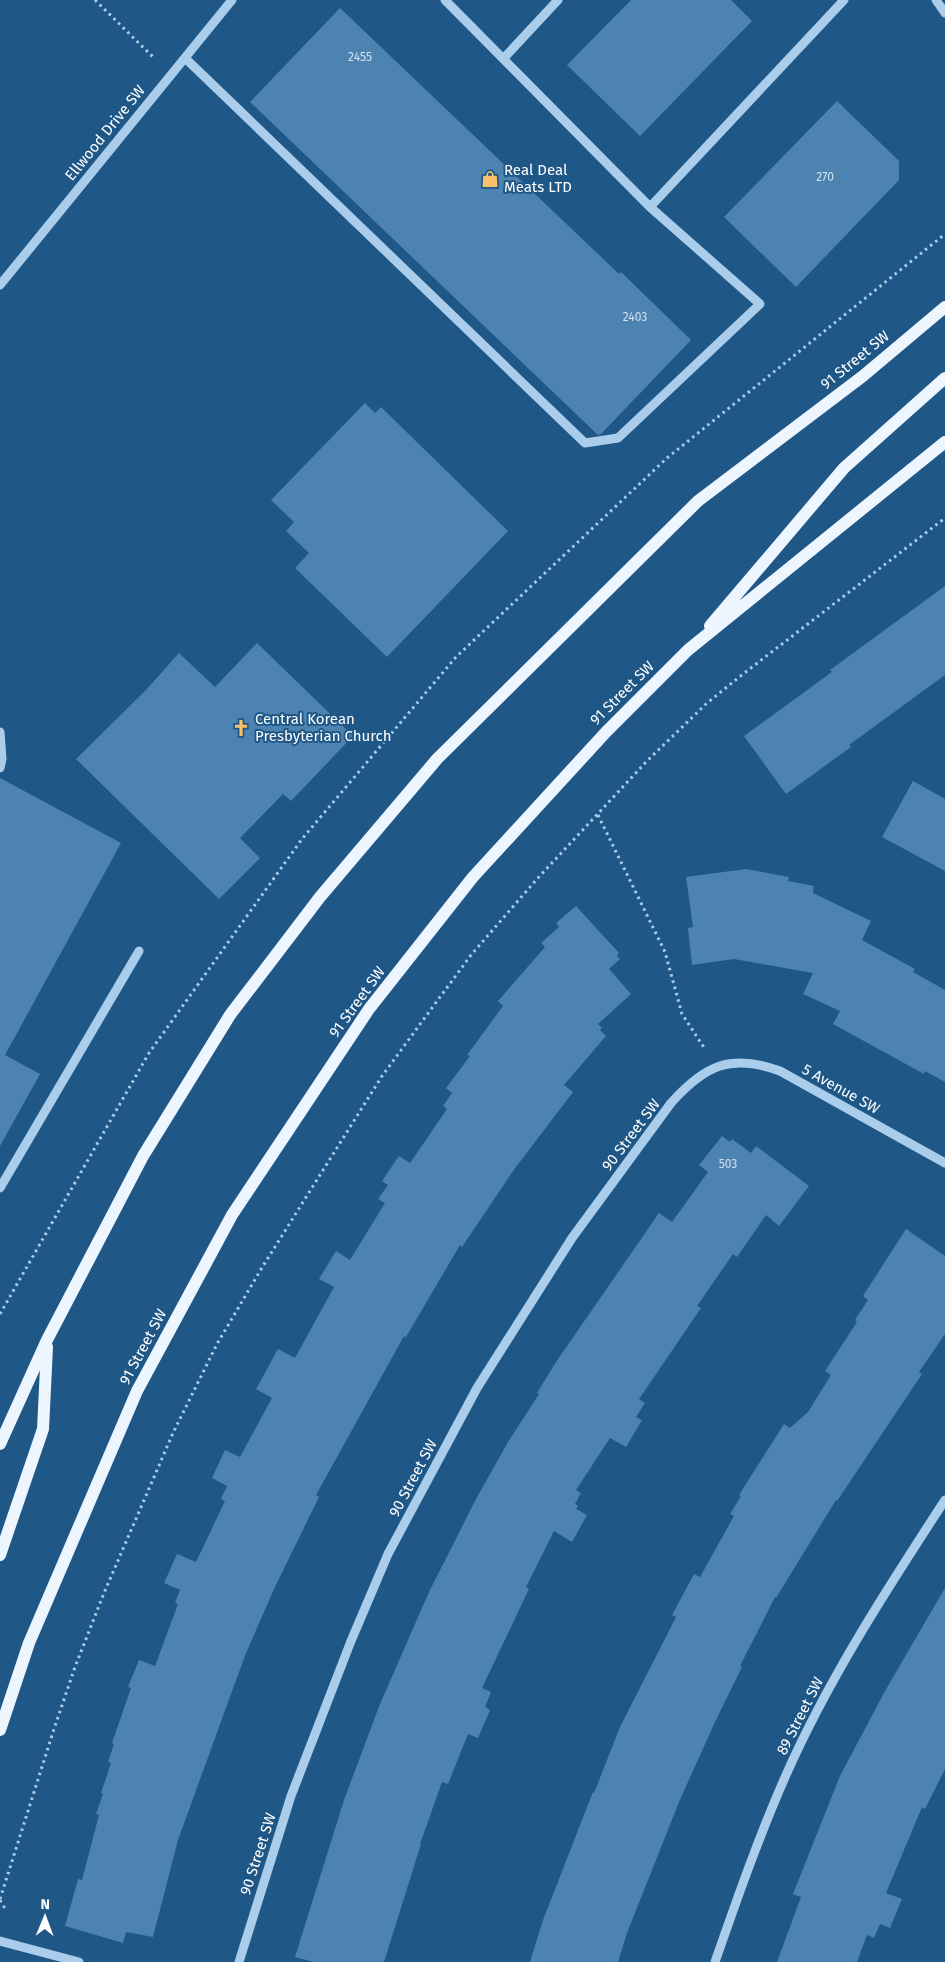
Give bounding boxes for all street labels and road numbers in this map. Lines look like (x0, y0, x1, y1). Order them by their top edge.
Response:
street label: Ellwood Drive SW (61, 81, 149, 184)
street label: 91 Street SW (817, 326, 893, 393)
street label: 91 Street SW (586, 657, 658, 729)
street label: 91 Street SW (325, 963, 389, 1041)
street label: 5 Avenue SW (799, 1060, 883, 1118)
street label: 90 Street SW (598, 1095, 664, 1174)
street label: 91 Street SW (116, 1306, 171, 1388)
street label: 90 Street SW (385, 1436, 441, 1520)
street label: 89 Street SW (773, 1674, 828, 1758)
street label: 90 Street SW (236, 1810, 280, 1897)

